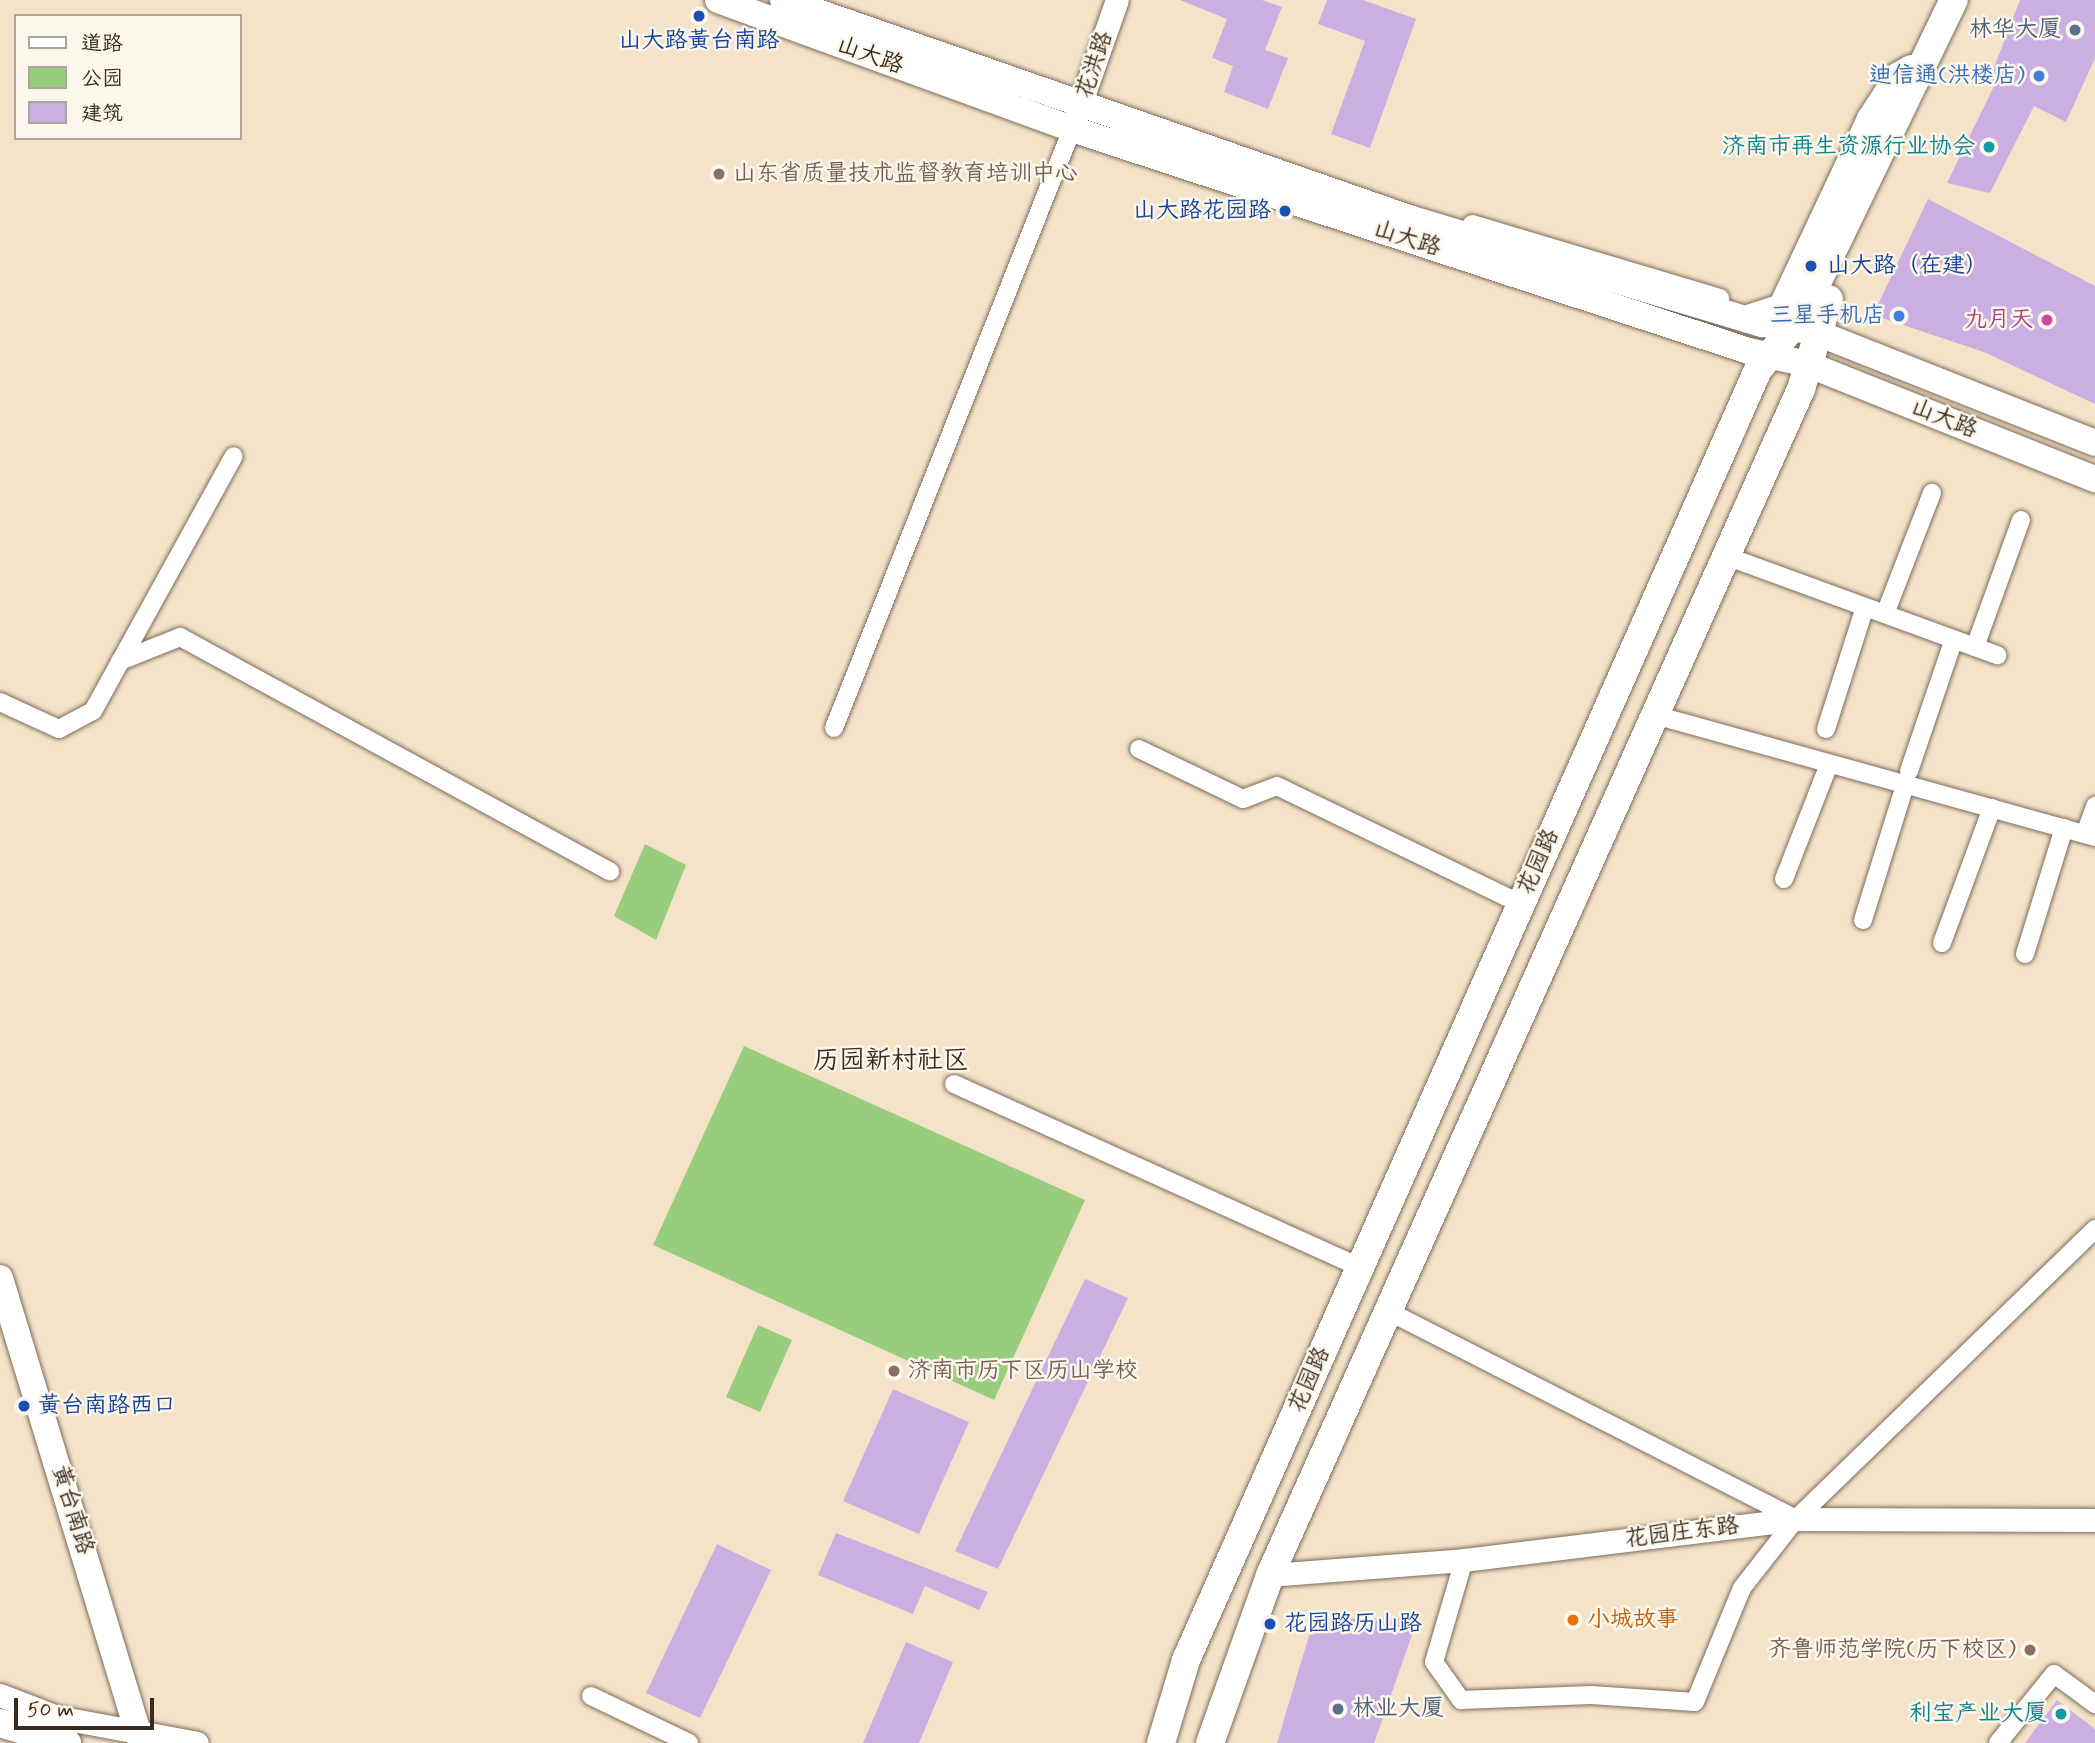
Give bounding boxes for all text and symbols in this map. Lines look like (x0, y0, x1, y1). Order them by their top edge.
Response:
marker: 山大路黄台南路 (691, 8, 707, 24)
legend (14, 14, 242, 140)
place label: 林华大厦 (1969, 16, 2061, 44)
marker: 林华大厦 (2067, 22, 2083, 38)
place label: 山大路黄台南路 (619, 27, 779, 55)
street label: 花洪路 (1071, 28, 1119, 102)
text: 道路 (81, 30, 123, 58)
street label: 山大路 (833, 31, 907, 81)
place label: 迪信通(洪楼店) (1869, 62, 2025, 90)
text: 公园 (81, 65, 123, 93)
marker: 迪信通(洪楼店) (2031, 68, 2047, 84)
text: 建筑 (81, 100, 123, 128)
place label: 济南市再生资源行业协会 (1722, 133, 1975, 161)
marker: 济南市再生资源行业协会 (1981, 139, 1997, 155)
place label: 山东省质量技术监督教育培训中心 (733, 160, 1078, 188)
marker: 山东省质量技术监督教育培训中心 (711, 166, 727, 182)
place label: 山大路花园路 (1133, 197, 1271, 225)
marker: 山大路花园路 (1277, 203, 1293, 219)
street label: 山大路 (1370, 215, 1444, 263)
place label: 山大路（在建） (1827, 252, 1988, 280)
marker: 山大路（在建） (1801, 256, 1821, 276)
place label: 三星手机店 (1770, 302, 1885, 330)
place label: 九月天 (1964, 306, 2033, 334)
marker: 三星手机店 (1891, 308, 1907, 324)
marker: 九月天 (2039, 312, 2055, 328)
street label: 山大路 (1907, 393, 1981, 445)
street label: 花园路 (1512, 825, 1566, 899)
district label: 历园新村社区 (813, 1046, 969, 1078)
street label: 花园路 (1283, 1343, 1337, 1417)
place label: 济南市历下区历山学校 (908, 1357, 1138, 1385)
marker: 济南市历下区历山学校 (886, 1363, 902, 1379)
place label: 黄台南路西口 (38, 1392, 176, 1420)
marker: 黄台南路西口 (16, 1398, 32, 1414)
street label: 黄台南路 (45, 1462, 99, 1558)
street label: 花园庄东路 (1623, 1512, 1741, 1554)
place label: 小城故事 (1587, 1606, 1679, 1634)
place label: 花园路历山路 (1284, 1610, 1422, 1638)
marker: 小城故事 (1565, 1612, 1581, 1628)
marker: 花园路历山路 (1262, 1616, 1278, 1632)
place label: 齐鲁师范学院(历下校区) (1768, 1636, 2016, 1664)
marker: 齐鲁师范学院(历下校区) (2022, 1642, 2038, 1658)
scale bar (18, 1684, 158, 1728)
place label: 林业大厦 (1352, 1695, 1444, 1723)
text: 50 m (27, 1696, 74, 1724)
place label: 利宝产业大厦 (1909, 1700, 2047, 1728)
marker: 林业大厦 (1330, 1701, 1346, 1717)
marker: 利宝产业大厦 (2053, 1706, 2069, 1722)

